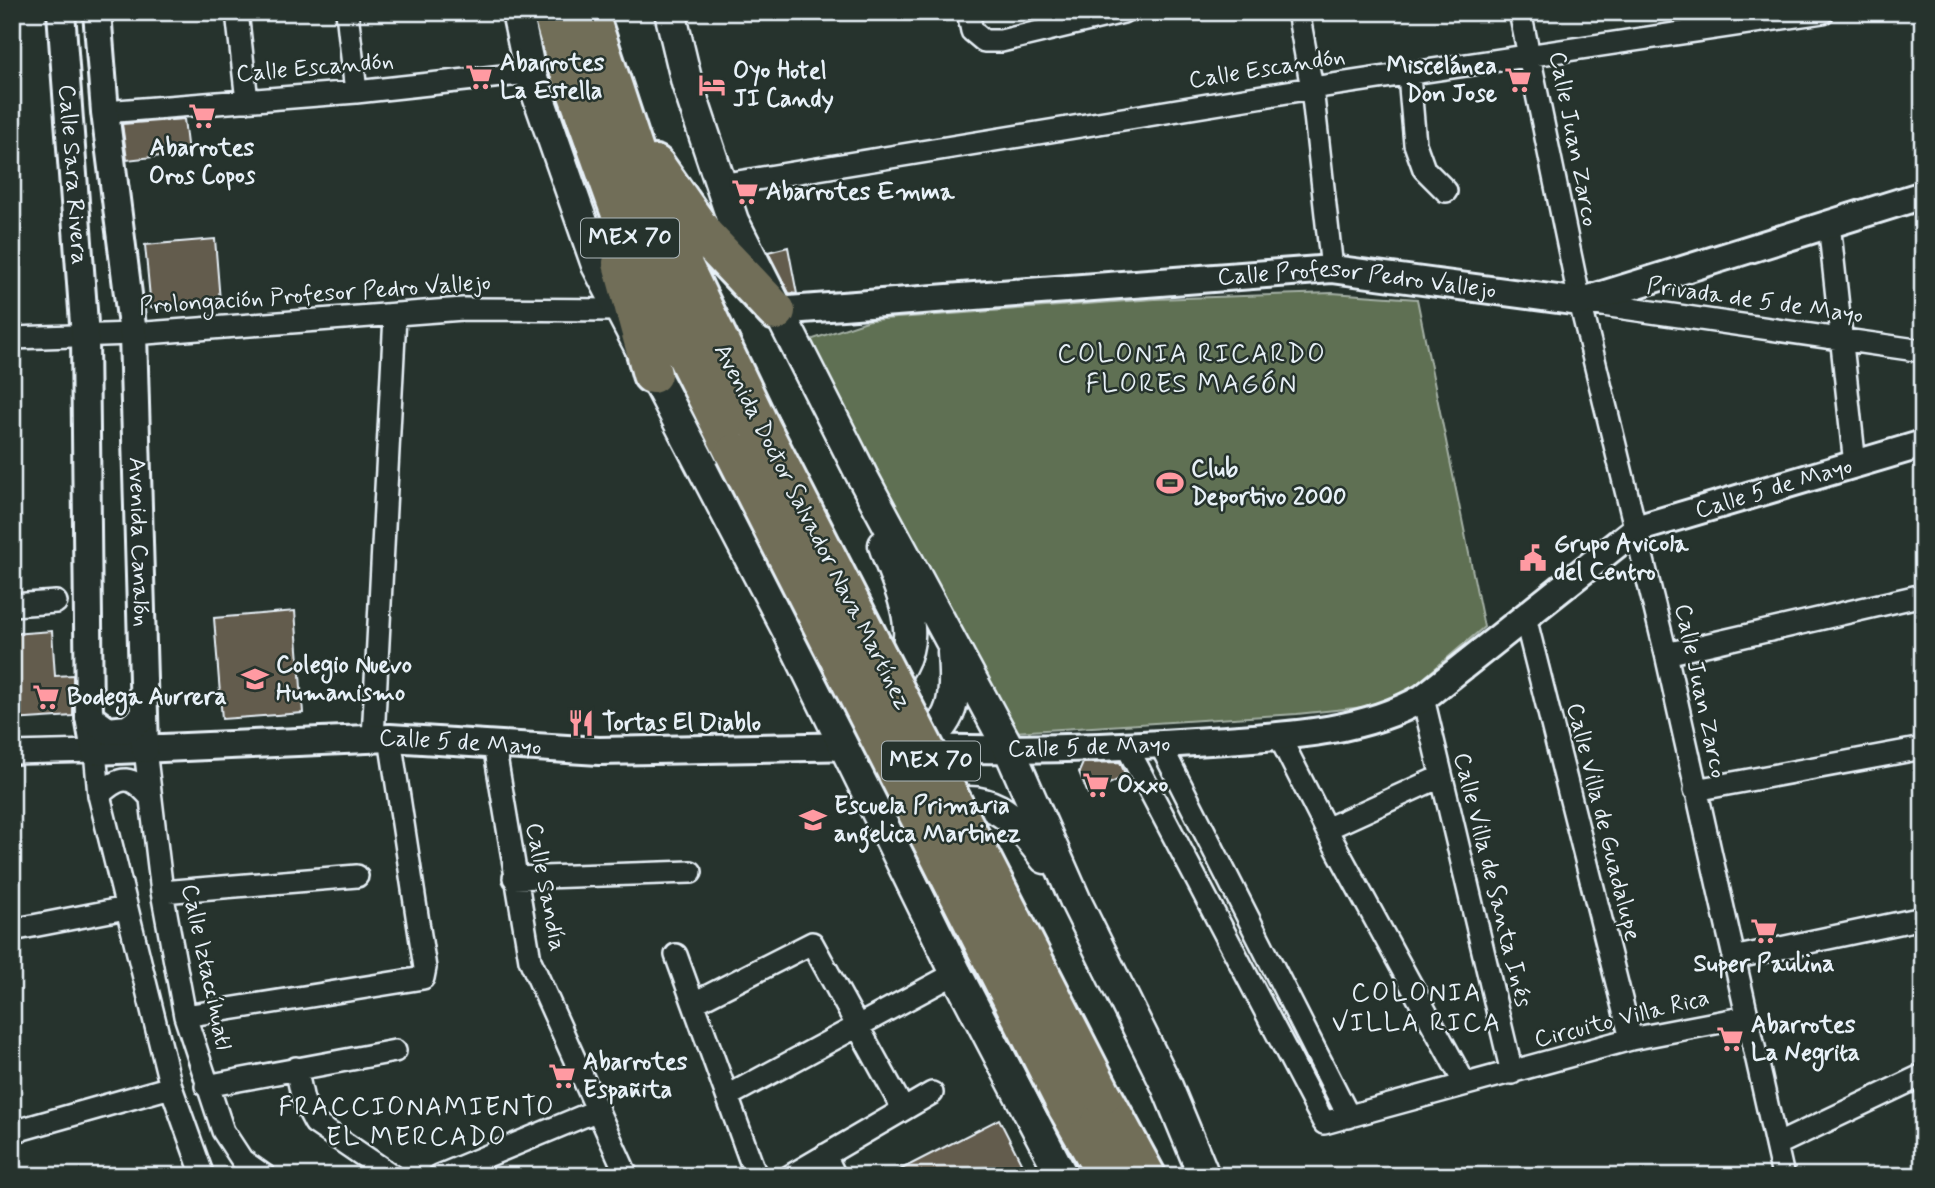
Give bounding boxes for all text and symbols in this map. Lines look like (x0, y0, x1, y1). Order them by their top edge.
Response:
street label: Calle Escandón (1187, 41, 1347, 97)
street label: Calle Escandón (235, 46, 395, 90)
place label: Abarrotes La Estella (500, 48, 605, 107)
street label: Calle Juan Zarco (1541, 49, 1605, 229)
place label: Miscelánea Don Jose (1387, 51, 1498, 110)
place label: Oyo Hotel JI Candy (733, 56, 834, 115)
supermarket icon: Abarrotes La Estella (464, 62, 494, 92)
supermarket icon: Miscelánea Don Jose (1503, 65, 1533, 95)
hotel icon: Oyo Hotel JI Candy (697, 70, 727, 100)
street label: Calle Sara Rivera (51, 83, 95, 266)
supermarket icon: Abarrotes Oros Copos (187, 101, 217, 131)
place label: Abarrotes Oros Copos (149, 133, 256, 192)
supermarket icon: Abarrotes Emma (730, 177, 760, 207)
place label: Abarrotes Emma (766, 177, 955, 208)
road number: MEX 70 (581, 218, 679, 258)
street label: Calle Profesor Pedro Vallejo (1216, 253, 1498, 306)
street label: Prolongación Profesor Pedro Vallejo (138, 267, 492, 325)
street label: Privada de 5 de Mayo (1645, 270, 1865, 332)
district label: COLONIA RICARDO FLORES MAGÓN (1057, 338, 1327, 402)
street label: Avenida Doctor Salvador Nava Martínez (706, 339, 918, 715)
street label: Calle 5 de Mayo (1691, 450, 1856, 526)
place label: Club Deportivo 2000 (1191, 454, 1346, 513)
street label: Avenida Canalón (121, 456, 157, 627)
sports icon: Club Deportivo 2000 (1155, 468, 1185, 498)
place label: Grupo Avicola del Centro (1554, 529, 1689, 588)
public building icon: Grupo Avicola del Centro (1518, 543, 1548, 573)
street label: Calle Juan Zarco (1666, 601, 1734, 781)
place label: Colegio Nuevo Humanismo (276, 650, 412, 709)
school or university icon: Colegio Nuevo Humanismo (240, 664, 270, 694)
supermarket icon: Bodega Aurrera (31, 682, 61, 712)
place label: Bodega Aurrera (67, 682, 227, 716)
street label: Calle Villa de Guadalupe (1558, 700, 1648, 945)
restaurant icon: Tortas El Diablo (566, 708, 596, 738)
place label: Tortas El Diablo (602, 708, 761, 739)
street label: Calle 5 de Mayo (378, 722, 542, 763)
street label: Calle 5 de Mayo (1007, 728, 1171, 765)
road number: MEX 70 (882, 741, 980, 780)
street label: Calle Villa de Santa Inés (1445, 750, 1539, 1011)
supermarket icon: Oxxo (1081, 770, 1111, 800)
place label: Oxxo (1117, 770, 1169, 801)
place label: Escuela Primaria angelica Martinez (834, 791, 1021, 853)
school or university icon: Escuela Primaria angelica Martinez (798, 805, 828, 835)
street label: Calle Sandía (517, 820, 573, 954)
street label: Calle Iztaccíhuatl (173, 881, 239, 1053)
supermarket icon: Super Paulina (1749, 916, 1779, 946)
place label: Super Paulina (1693, 949, 1835, 980)
district label: COLONIA VILLA RICA (1332, 977, 1502, 1041)
street label: Circuito Villa Rica (1531, 982, 1713, 1056)
place label: Abarrotes La Negrita (1751, 1010, 1860, 1072)
supermarket icon: Abarrotes La Negrita (1715, 1024, 1745, 1054)
place label: Abarrotes Españita (583, 1047, 688, 1106)
supermarket icon: Abarrotes Españita (547, 1061, 577, 1091)
district label: FRACCIONAMIENTO EL MERCADO (278, 1091, 556, 1155)

